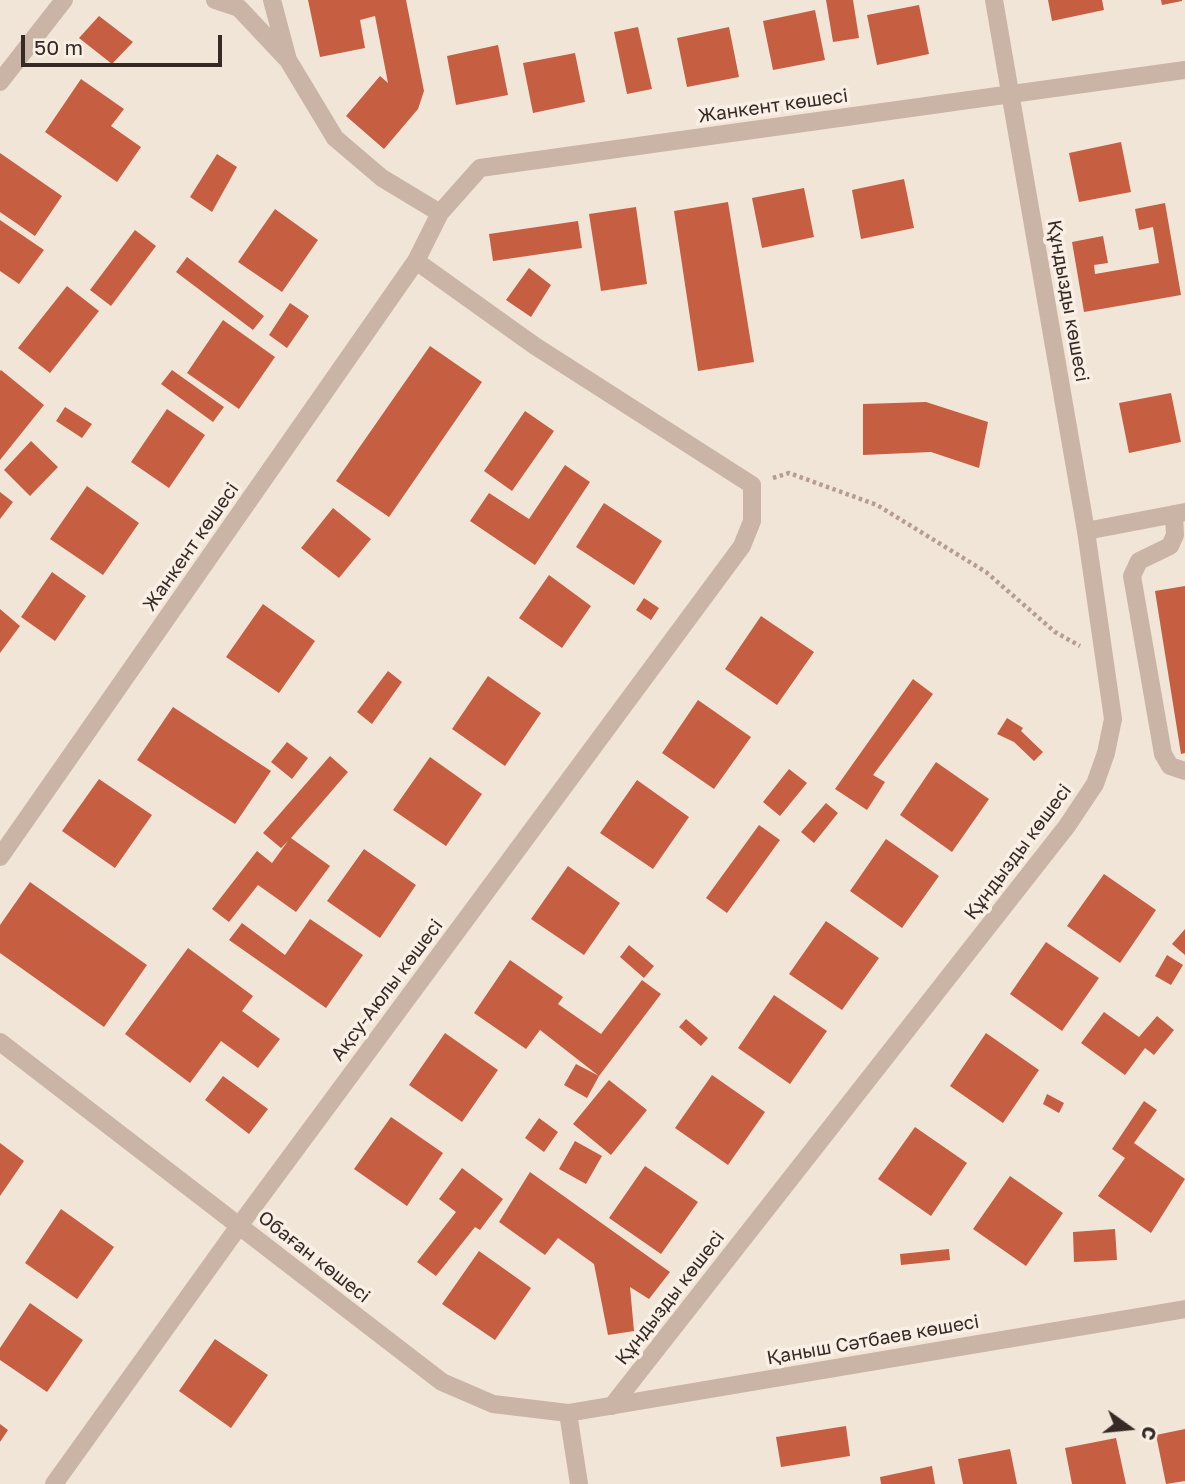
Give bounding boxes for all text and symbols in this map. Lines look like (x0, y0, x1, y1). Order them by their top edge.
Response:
scale bar (24, 21, 226, 65)
text: 50 m (34, 34, 83, 60)
street label: Жанкент көшесі (696, 84, 850, 128)
street label: Құндызды көшесі (1043, 218, 1093, 384)
street label: Жанкент көшесі (138, 478, 244, 616)
street label: Құндызды көшесі (960, 780, 1076, 924)
street label: Ақсу-Аюлы көшесі (326, 915, 448, 1065)
street label: Обаған көшесі (253, 1206, 375, 1308)
street label: Құндызды көшесі (611, 1226, 729, 1370)
street label: Қаныш Сәтбаев көшесі (765, 1310, 981, 1370)
north arrow (1094, 1393, 1164, 1463)
text: С (1137, 1424, 1163, 1443)

